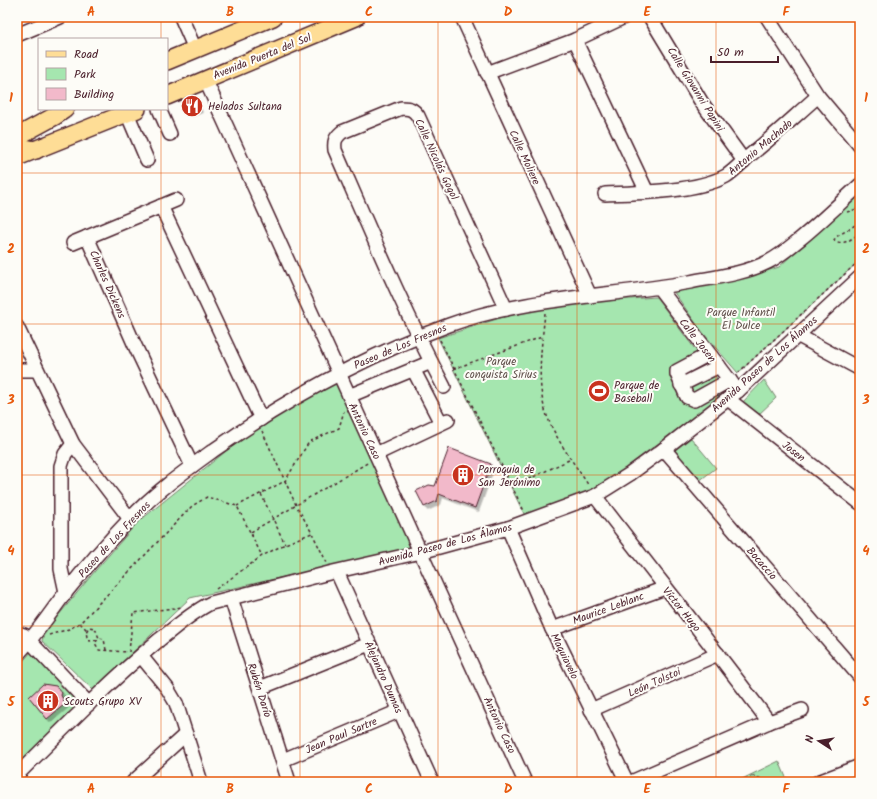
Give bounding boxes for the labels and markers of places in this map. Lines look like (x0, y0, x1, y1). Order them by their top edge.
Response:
restaurant icon: Helados Sultana (179, 93, 205, 119)
place label: Helados Sultana (208, 98, 282, 116)
place label: Parque de Baseball (614, 377, 659, 408)
sports icon: Parque de Baseball (586, 378, 612, 404)
place label: Parroquia de San Jerónimo (478, 461, 540, 492)
building icon: Parroquia de San Jerónimo (450, 462, 476, 488)
building icon: Scouts Grupo XV (35, 688, 61, 714)
place label: Scouts Grupo XV (64, 693, 143, 711)

